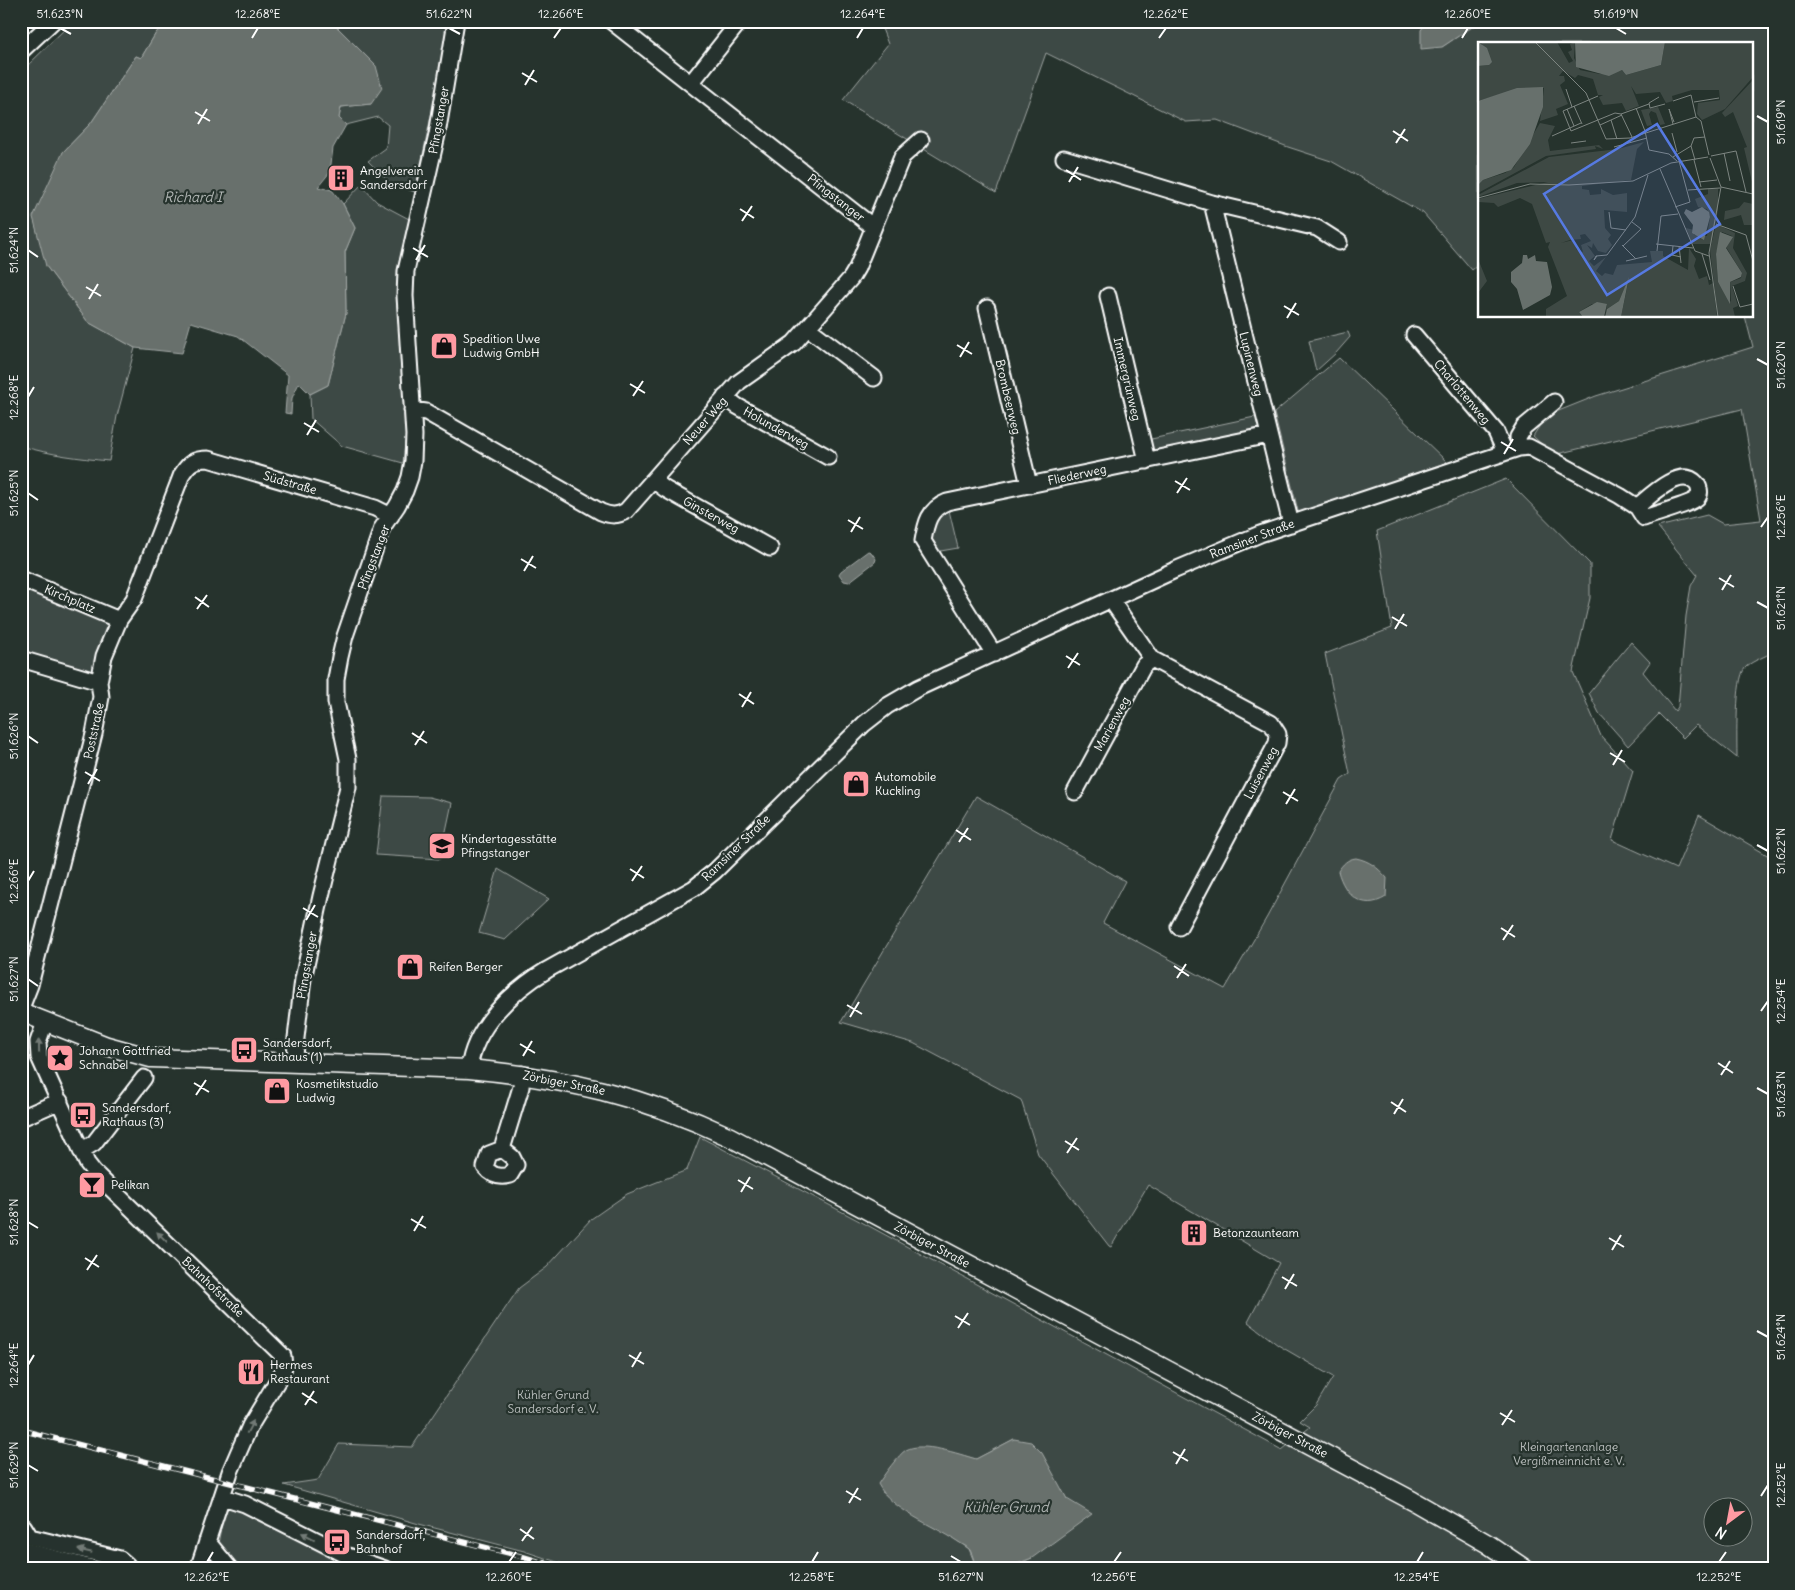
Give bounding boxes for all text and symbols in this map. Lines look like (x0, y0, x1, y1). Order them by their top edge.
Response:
text: 51.623°N (37, 6, 83, 21)
text: 12.268°E (235, 6, 281, 21)
text: 51.622°N (426, 6, 472, 21)
text: 12.266°E (538, 6, 584, 21)
text: 12.264°E (840, 6, 886, 21)
text: 12.262°E (1144, 6, 1188, 21)
text: 12.260°E (1445, 6, 1491, 21)
text: 51.619°N (1593, 6, 1639, 21)
inset map (1478, 42, 1752, 318)
street label: Pfingstanger (425, 85, 452, 155)
text: 51.619°N (1773, 99, 1788, 145)
building icon: Angelverein Sandersdorf (326, 163, 356, 193)
place label: Angelverein Sandersdorf (360, 163, 428, 192)
street label: Pfingstanger (805, 171, 868, 225)
water label: Richard I (164, 188, 225, 206)
text: 51.624°N (6, 227, 21, 273)
street label: Lupinenweg (1236, 330, 1267, 398)
shop icon: Spedition Uwe Ludwig GmbH (429, 331, 459, 361)
place label: Spedition Uwe Ludwig GmbH (463, 331, 540, 360)
street label: Immergrünweg (1111, 336, 1144, 422)
text: 51.620°N (1773, 341, 1788, 389)
street label: Charlottenweg (1431, 356, 1494, 427)
street label: Brombeerweg (993, 358, 1024, 436)
text: 12.268°E (6, 374, 21, 420)
street label: Neuer Weg (679, 393, 730, 448)
street label: Holunderweg (741, 403, 812, 452)
street label: Fliederweg (1046, 461, 1108, 488)
street label: Südstraße (262, 468, 319, 497)
text: 51.625°N (6, 470, 21, 516)
street label: Ginsterweg (681, 493, 742, 536)
text: 12.256°E (1773, 494, 1788, 540)
street label: Ramsiner Straße (1207, 516, 1296, 562)
street label: Pfingstanger (354, 522, 393, 592)
street label: Kirchplatz (42, 581, 98, 616)
text: 51.621°N (1773, 586, 1788, 630)
street label: Marienweg (1090, 694, 1133, 754)
street label: Poststraße (80, 701, 107, 760)
text: 51.626°N (6, 713, 21, 759)
street label: Luisenweg (1240, 744, 1281, 802)
shop icon: Automobile Kuckling (841, 769, 871, 799)
place label: Automobile Kuckling (875, 769, 936, 798)
street label: Ramsiner Straße (698, 811, 773, 884)
text: 51.622°N (1773, 828, 1788, 874)
school or university icon: Kindertagesstätte Pfingstanger (427, 831, 457, 861)
place label: Kindertagesstätte Pfingstanger (461, 831, 557, 860)
text: 12.266°E (6, 858, 21, 904)
street label: Pfingstanger (293, 930, 320, 1000)
shop icon: Reifen Berger (395, 952, 425, 982)
text: 51.627°N (6, 956, 21, 1002)
place label: Reifen Berger (429, 959, 503, 974)
text: 12.254°E (1773, 978, 1788, 1024)
bus stop icon: Sandersdorf, Rathaus (1) (229, 1035, 259, 1065)
place label: Sandersdorf, Rathaus (1) (263, 1035, 332, 1064)
one-way arrow (35, 1038, 43, 1054)
place icon: Johann Gottfried Schnabel (45, 1043, 75, 1073)
place label: Johann Gottfried Schnabel (79, 1043, 171, 1072)
street label: Zörbiger Straße (522, 1067, 607, 1098)
text: 51.623°N (1773, 1071, 1788, 1117)
shop icon: Kosmetikstudio Ludwig (262, 1076, 292, 1106)
place label: Kosmetikstudio Ludwig (296, 1076, 379, 1105)
bus stop icon: Sandersdorf, Rathaus (3) (68, 1100, 98, 1130)
place label: Sandersdorf, Rathaus (3) (102, 1100, 171, 1129)
bar icon: Pelikan (77, 1170, 107, 1200)
place label: Pelikan (111, 1177, 149, 1192)
text: 51.628°N (6, 1199, 21, 1245)
street label: Zörbiger Straße (892, 1218, 973, 1271)
building icon: Betonzaunteam (1179, 1218, 1209, 1248)
place label: Betonzaunteam (1213, 1225, 1300, 1240)
one-way arrow (156, 1231, 168, 1243)
street label: Bahnhofstraße (179, 1253, 247, 1320)
text: 51.624°N (1773, 1314, 1788, 1360)
text: 12.264°E (6, 1342, 21, 1388)
restaurant icon: Hermes Restaurant (236, 1357, 266, 1387)
place label: Hermes Restaurant (270, 1357, 330, 1386)
park label: Kühler Grund Sandersdorf e. V. (508, 1387, 599, 1416)
street label: Zörbiger Straße (1250, 1408, 1331, 1461)
one-way arrow (246, 1420, 254, 1434)
park label: Kleingartenanlage Vergißmeinnicht e. V. (1513, 1439, 1625, 1468)
text: 51.629°N (6, 1442, 21, 1488)
text: 12.252°E (1773, 1463, 1788, 1507)
water label: Kühler Grund (964, 1498, 1050, 1516)
north arrow (1702, 1498, 1752, 1548)
text: N (1712, 1523, 1730, 1543)
bus stop icon: Sandersdorf, Bahnhof (322, 1527, 352, 1557)
place label: Sandersdorf, Bahnhof (356, 1527, 425, 1556)
one-way arrow (301, 1532, 315, 1540)
one-way arrow (77, 1547, 92, 1555)
text: 12.262°E (185, 1569, 229, 1584)
text: 12.260°E (486, 1569, 532, 1584)
text: 12.258°E (789, 1569, 835, 1584)
text: 51.627°N (938, 1569, 984, 1584)
text: 12.256°E (1091, 1569, 1137, 1584)
text: 12.254°E (1394, 1569, 1440, 1584)
text: 12.252°E (1697, 1569, 1741, 1584)

